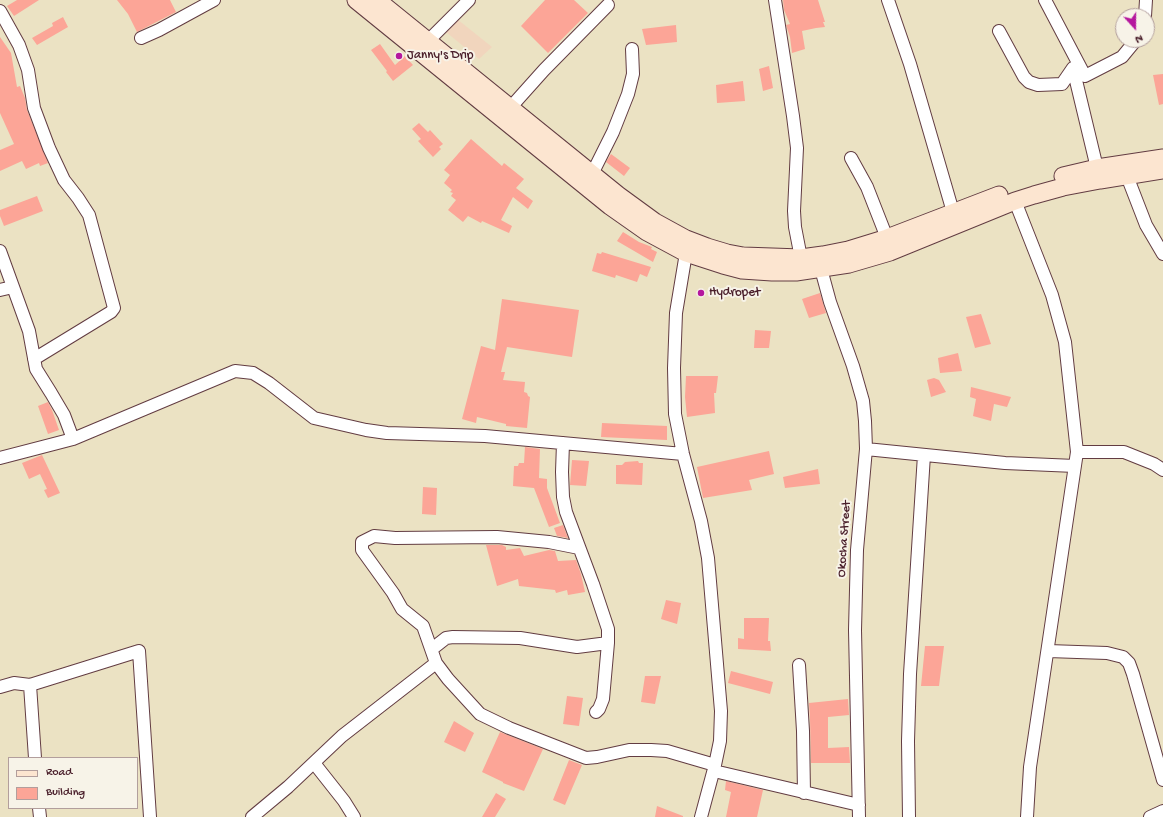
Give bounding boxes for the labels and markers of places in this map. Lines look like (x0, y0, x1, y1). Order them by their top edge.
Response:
place label: Janny's Drip (407, 48, 473, 64)
marker: Janny's Drip (394, 51, 404, 61)
place label: Hydropet (709, 285, 760, 301)
marker: Hydropet (696, 288, 706, 298)

